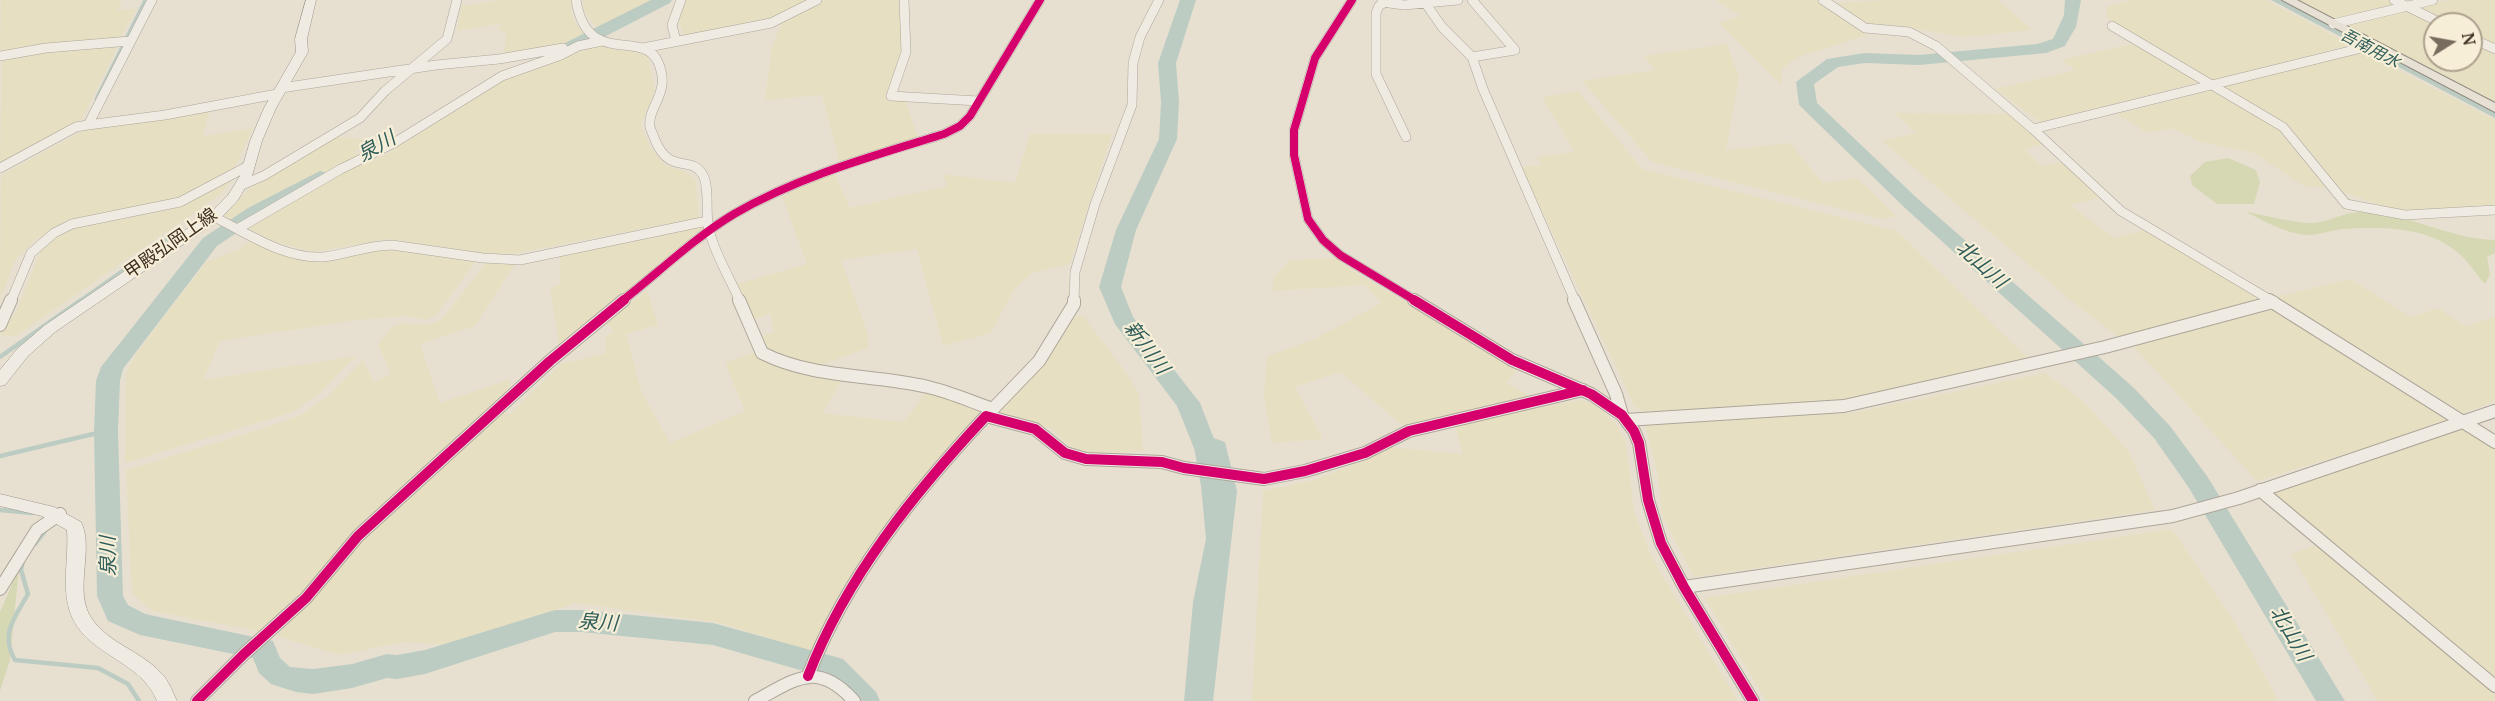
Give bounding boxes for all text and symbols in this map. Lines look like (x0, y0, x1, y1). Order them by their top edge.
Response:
north arrow (2423, 12, 2483, 72)
water label: 吾南用水 (2337, 26, 2403, 72)
text: N (2457, 31, 2481, 47)
water label: 泉川 (354, 127, 400, 167)
street label: 甲殿弘岡上線 (121, 204, 221, 284)
water label: 北山川 (1951, 236, 2011, 294)
water label: 新川川 (1118, 317, 1174, 379)
water label: 泉川 (97, 536, 121, 576)
water label: 北山川 (2264, 602, 2316, 666)
water label: 泉川 (577, 610, 619, 636)

